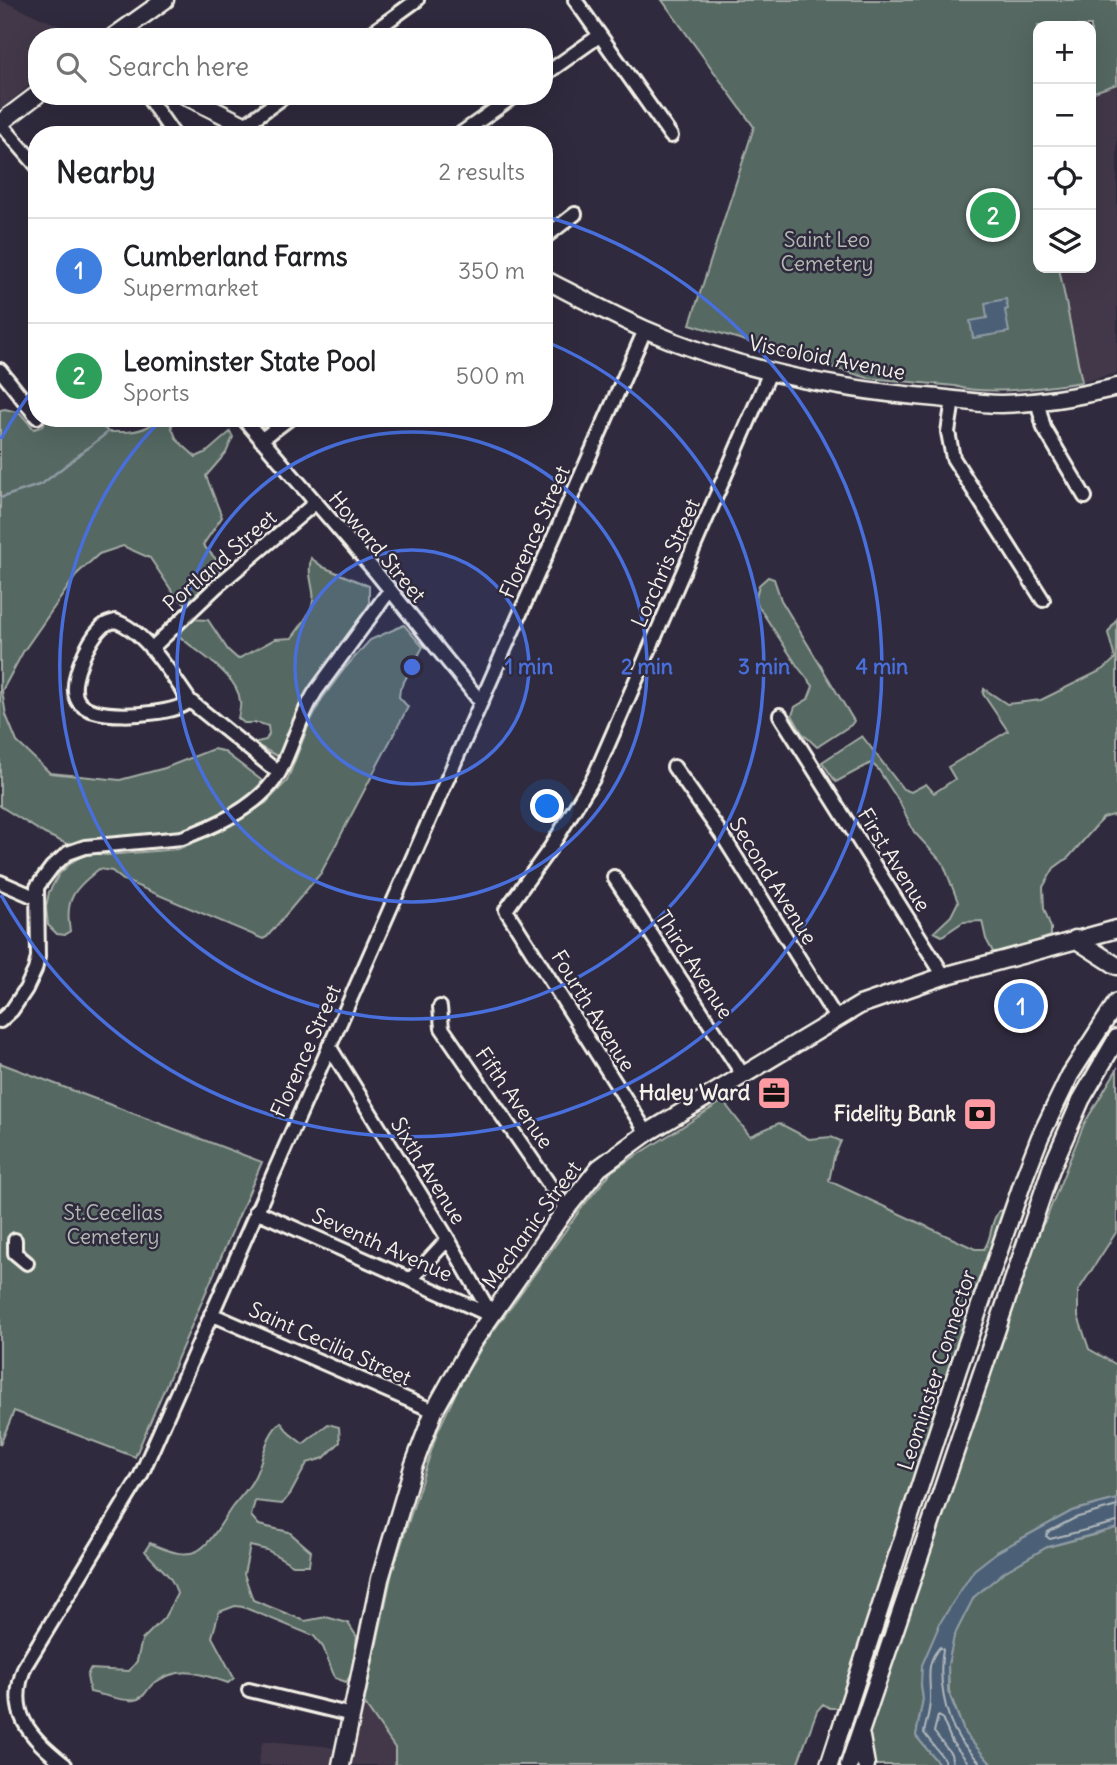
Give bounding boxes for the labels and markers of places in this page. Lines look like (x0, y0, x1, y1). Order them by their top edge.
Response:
pin: 2 (970, 189, 1016, 241)
centre of rings (400, 655, 424, 679)
pin: 1 (998, 980, 1044, 1032)
office icon: Haley Ward (755, 1074, 793, 1112)
place label: Haley Ward (639, 1079, 751, 1106)
bank icon: Fidelity Bank (961, 1095, 999, 1133)
place label: Fidelity Bank (834, 1100, 956, 1127)

